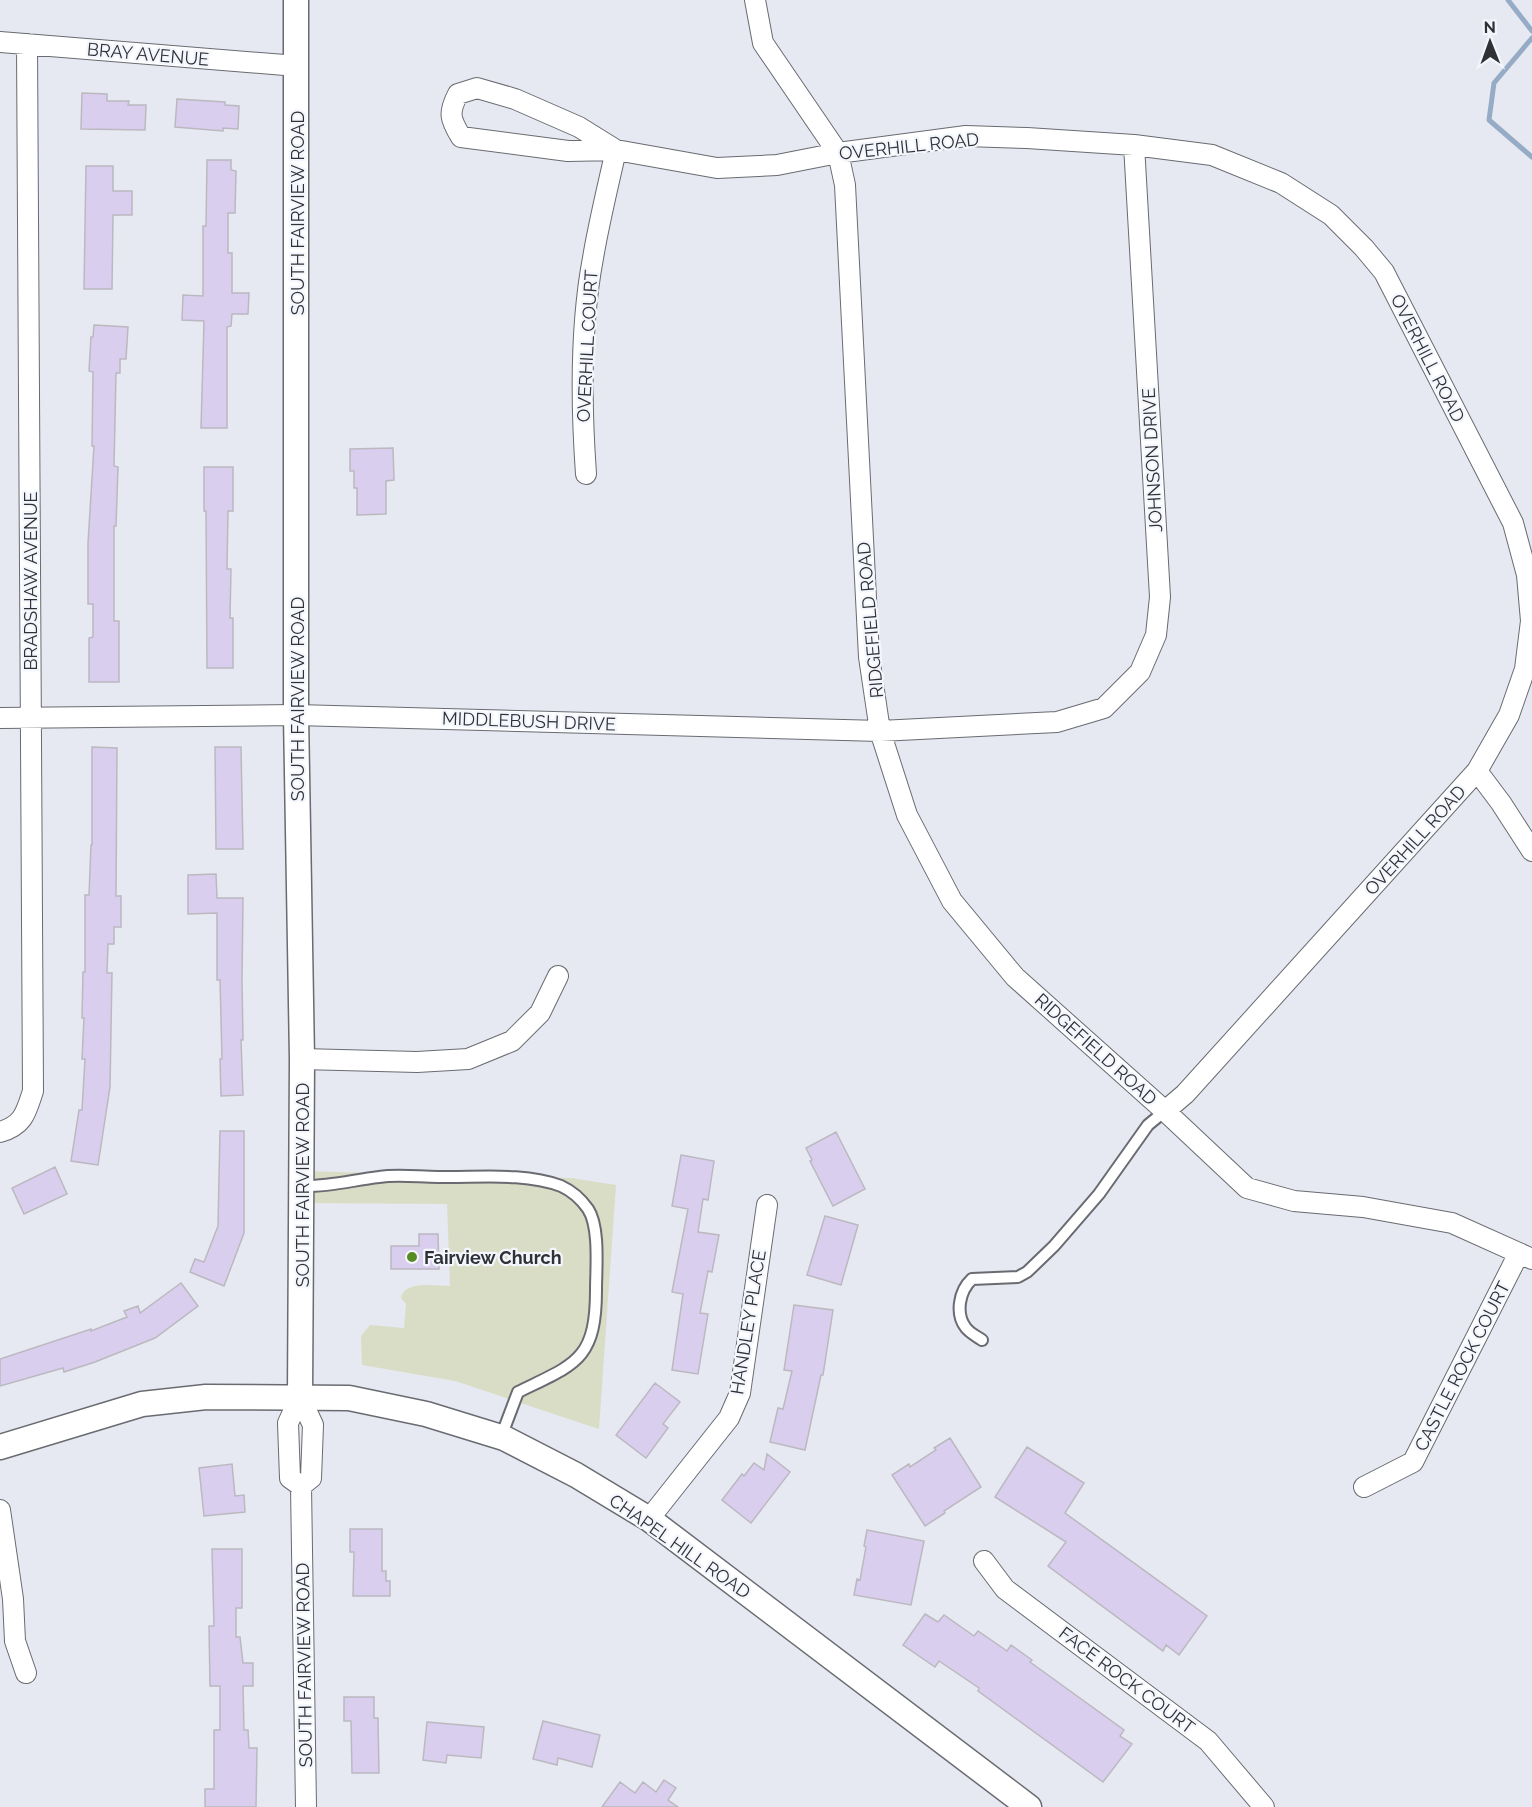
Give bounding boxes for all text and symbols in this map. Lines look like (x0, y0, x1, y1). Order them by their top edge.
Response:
north arrow (1460, 12, 1520, 72)
text: N (1483, 18, 1496, 37)
street label: BRAY AVENUE (86, 38, 210, 70)
street label: SOUTH FAIRVIEW ROAD (287, 111, 308, 315)
street label: OVERHILL ROAD (838, 128, 980, 164)
street label: OVERHILL COURT (573, 269, 601, 423)
street label: OVERHILL ROAD (1387, 291, 1469, 426)
street label: JOHNSON DRIVE (1138, 387, 1166, 533)
street label: BRADSHAW AVENUE (20, 491, 41, 671)
street label: RIDGEFIELD ROAD (853, 541, 887, 699)
street label: SOUTH FAIRVIEW ROAD (287, 597, 308, 801)
street label: MIDDLEBUSH DRIVE (442, 707, 616, 735)
street label: OVERHILL ROAD (1360, 781, 1470, 899)
street label: RIDGEFIELD ROAD (1031, 989, 1161, 1109)
street label: SOUTH FAIRVIEW ROAD (292, 1083, 313, 1287)
place label: Fairview Church (424, 1247, 562, 1268)
street label: HANDLEY PLACE (726, 1248, 770, 1396)
marker: Fairview Church (405, 1250, 419, 1264)
street label: CASTLE ROCK COURT (1410, 1278, 1514, 1454)
street label: CHAPEL HILL ROAD (606, 1489, 755, 1603)
street label: SOUTH FAIRVIEW ROAD (292, 1562, 316, 1768)
street label: FACE ROCK COURT (1055, 1622, 1199, 1738)

